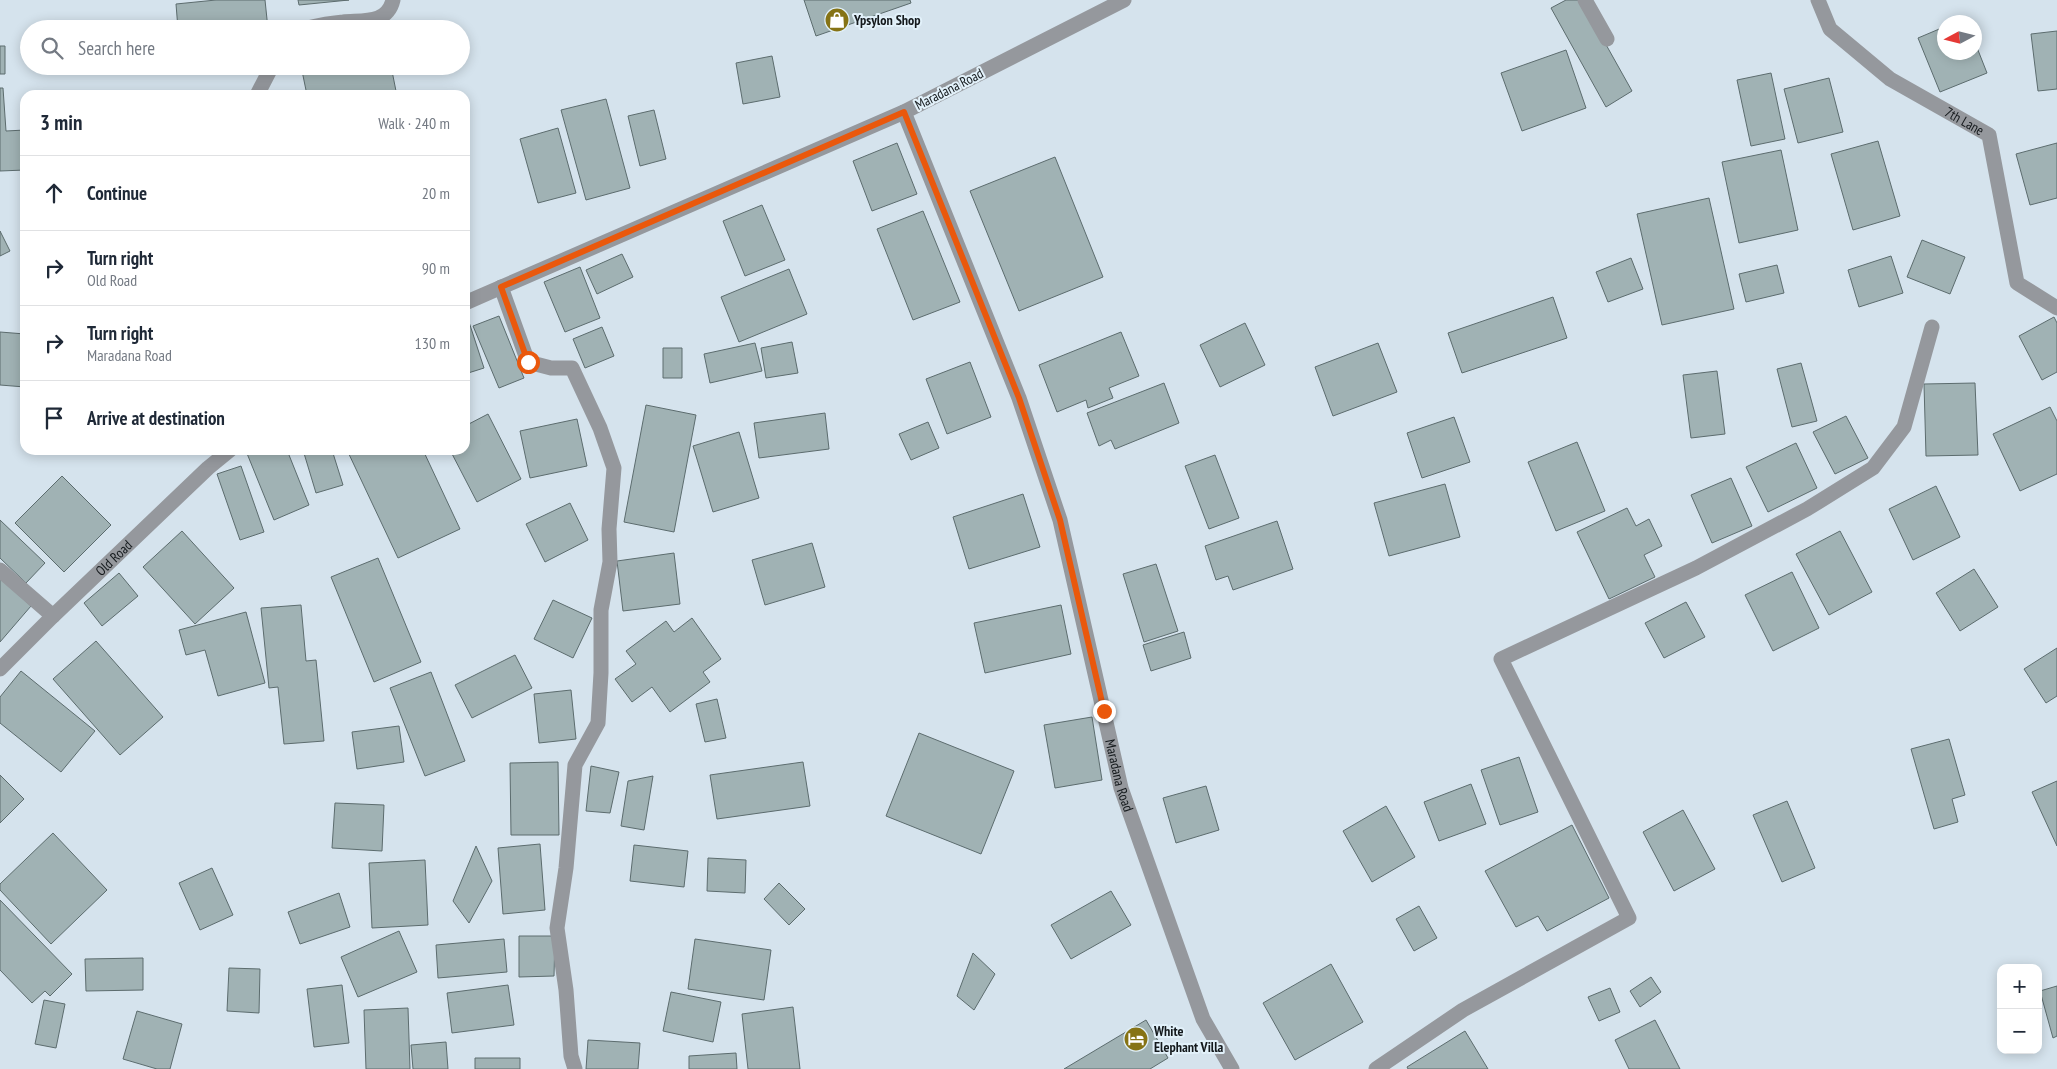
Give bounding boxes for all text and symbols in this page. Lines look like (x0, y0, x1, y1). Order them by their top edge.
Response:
shop icon: Ypsylon Shop (824, 7, 850, 33)
place label: Ypsylon Shop (853, 11, 921, 29)
north arrow (1937, 15, 1982, 60)
search box (20, 20, 470, 75)
icon: search (38, 34, 66, 62)
text: Search here (78, 36, 155, 60)
street label: Maradana Road (912, 64, 986, 114)
street label: 7th Lane (1942, 103, 1987, 139)
text: 3 min (40, 109, 82, 136)
text: Walk · 240 m (378, 113, 450, 133)
icon: ahead (40, 179, 68, 207)
text: Continue (87, 181, 147, 205)
text: 20 m (422, 183, 450, 203)
text: Turn right (87, 246, 153, 270)
icon: right (40, 254, 68, 282)
text: 90 m (422, 258, 450, 278)
text: Old Road (87, 270, 137, 290)
text: Turn right (87, 321, 153, 345)
icon: right (40, 329, 68, 357)
text: 130 m (415, 333, 450, 353)
text: Maradana Road (87, 345, 172, 365)
route start (517, 351, 540, 374)
icon: arrive (40, 404, 68, 432)
text: Arrive at destination (87, 406, 225, 430)
street label: Old Road (92, 536, 136, 580)
route end (1093, 700, 1116, 723)
street label: Maradana Road (1101, 737, 1138, 814)
map controls (1997, 964, 2042, 1054)
button: + (1997, 964, 2042, 1009)
button: − (1997, 1009, 2042, 1054)
place label: White Elephant Villa (1153, 1022, 1224, 1056)
hotel icon: White Elephant Villa (1123, 1026, 1149, 1052)

